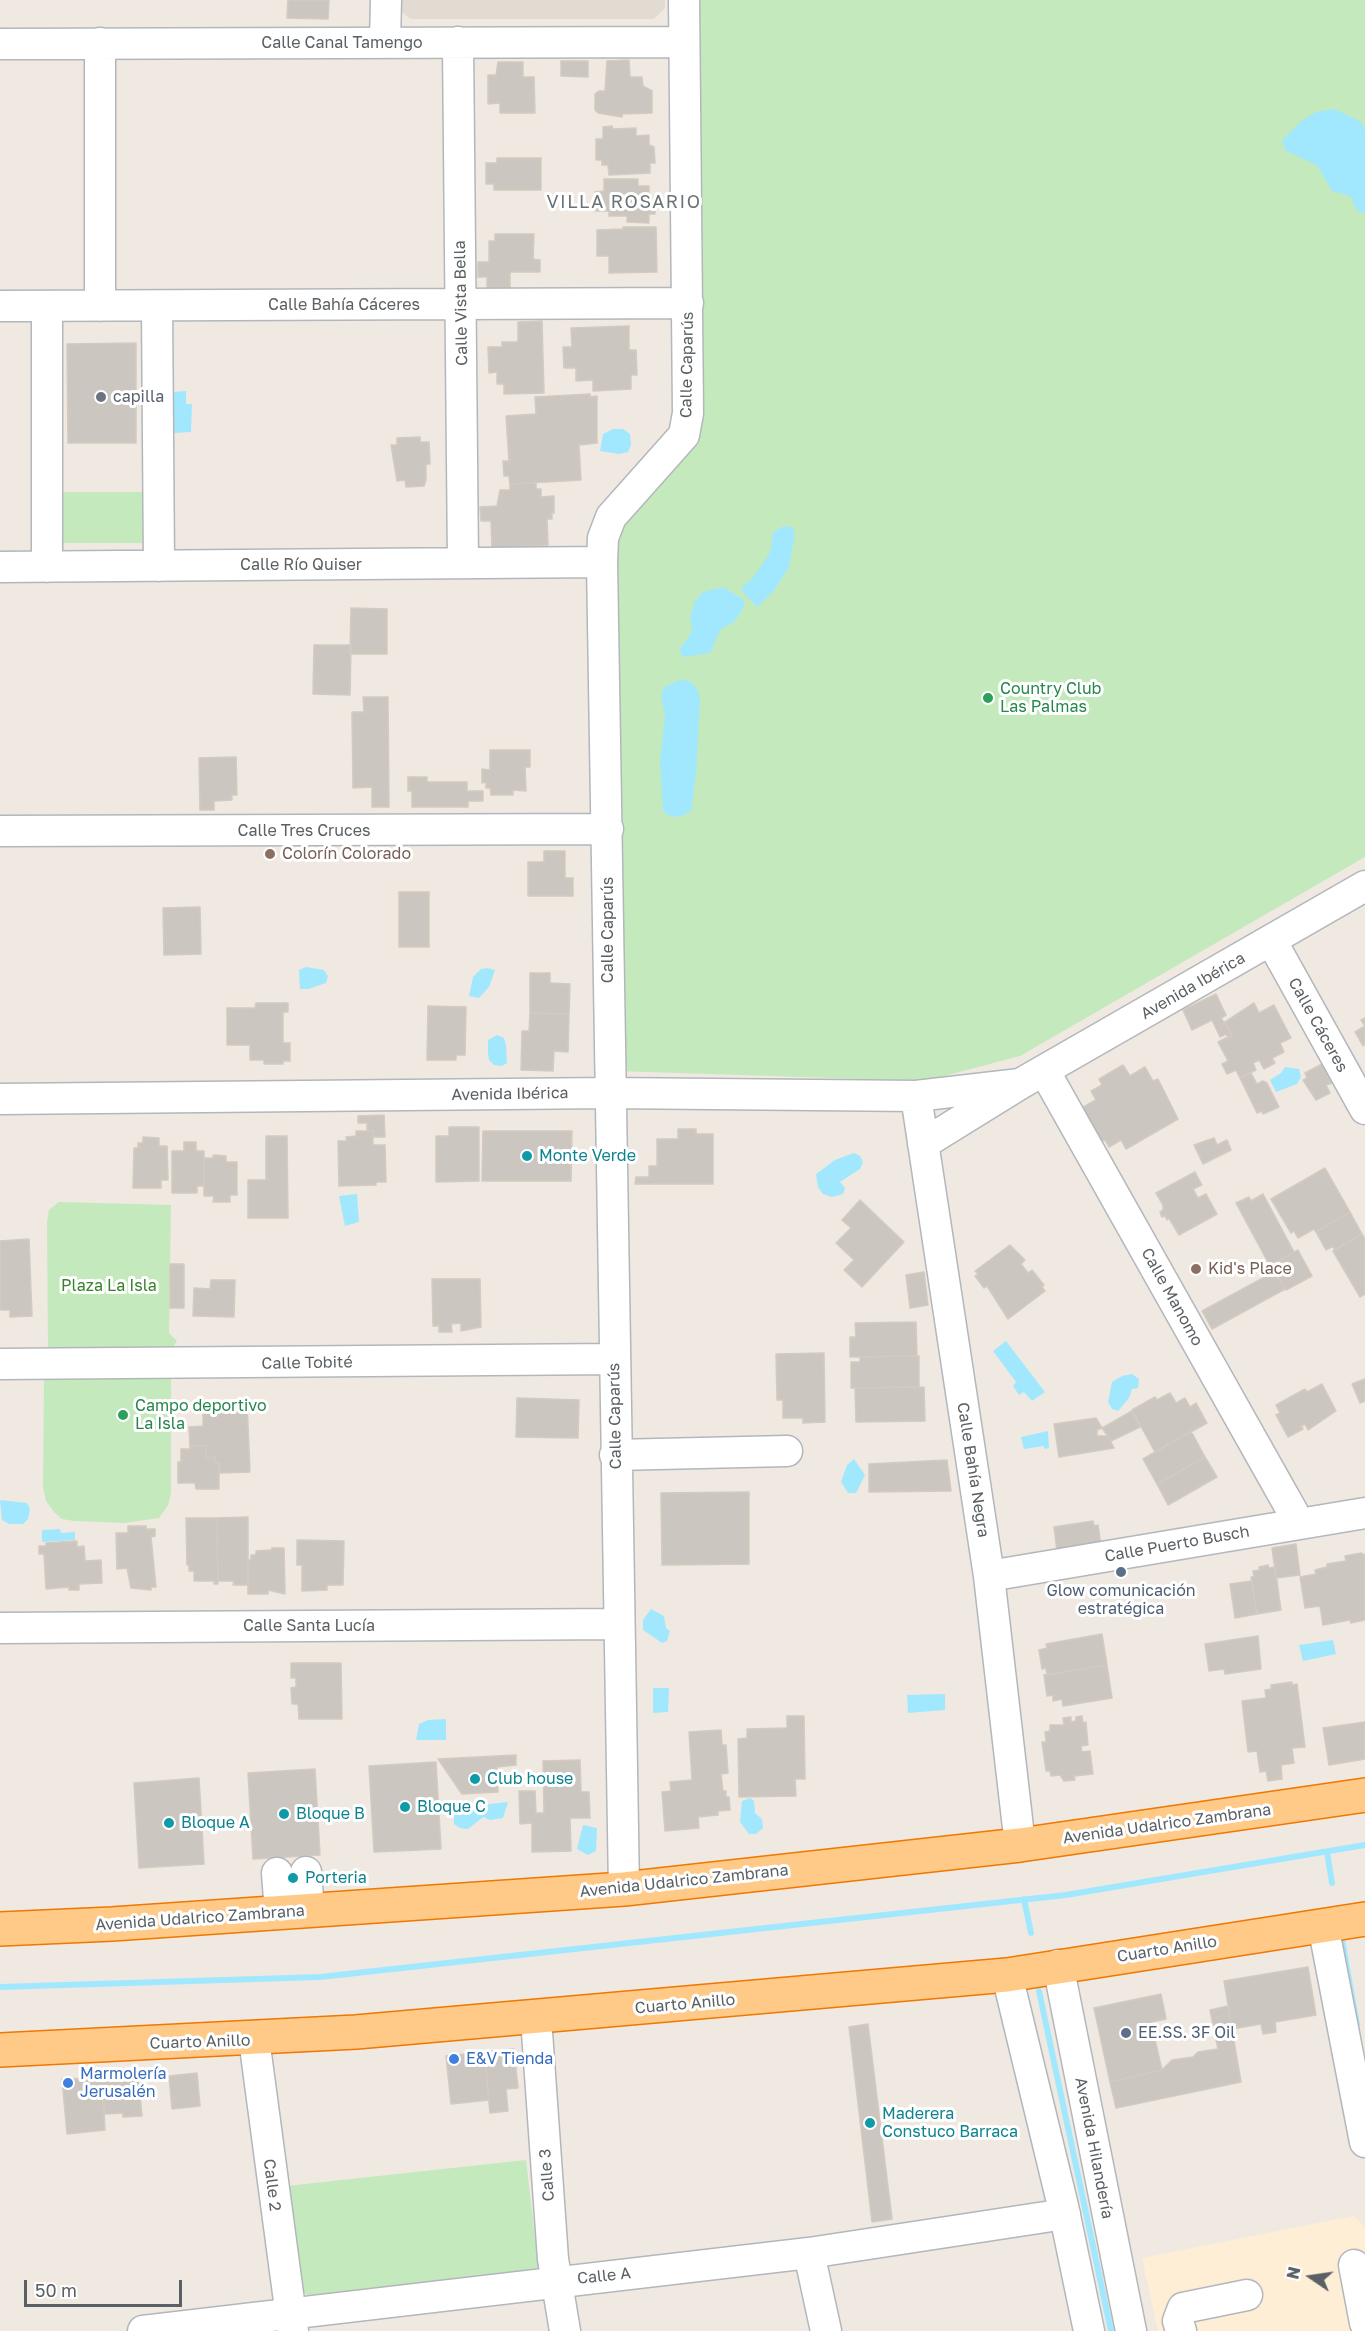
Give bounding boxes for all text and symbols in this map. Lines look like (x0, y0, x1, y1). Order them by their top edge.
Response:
street label: Calle Canal Tamengo (261, 33, 423, 53)
district label: VILLA ROSARIO (546, 191, 702, 213)
street label: Calle Vista Bella (450, 240, 472, 366)
street label: Calle Bahía Cáceres (268, 295, 420, 315)
street label: Calle Caparús (676, 312, 698, 418)
place label: capilla (113, 387, 164, 407)
marker: capilla (94, 390, 108, 404)
street label: Calle Río Quiser (240, 555, 362, 575)
place label: Country Club Las Palmas (1000, 679, 1101, 717)
marker: Country Club Las Palmas (981, 691, 995, 705)
street label: Calle Tres Cruces (238, 821, 370, 841)
place label: Colorín Colorado (282, 844, 411, 864)
marker: Colorín Colorado (263, 847, 277, 861)
street label: Calle Caparús (598, 877, 618, 983)
street label: Avenida Ibérica (1137, 948, 1249, 1024)
street label: Calle Cáceres (1284, 974, 1352, 1076)
street label: Avenida Ibérica (451, 1083, 569, 1105)
place label: Monte Verde (539, 1146, 636, 1166)
marker: Monte Verde (520, 1149, 534, 1163)
street label: Calle Manomo (1137, 1245, 1207, 1349)
place label: Kid's Place (1208, 1259, 1292, 1279)
marker: Kid's Place (1189, 1262, 1203, 1276)
park label: Plaza La Isla (61, 1276, 157, 1296)
street label: Calle Tobité (261, 1353, 353, 1373)
street label: Calle Caparús (604, 1363, 626, 1469)
place label: Campo deportivo La Isla (135, 1396, 267, 1434)
street label: Calle Bahía Negra (953, 1401, 993, 1539)
marker: Campo deportivo La Isla (116, 1408, 130, 1422)
street label: Calle Puerto Busch (1103, 1522, 1251, 1566)
marker: Glow comunicación estratégica (1114, 1565, 1128, 1579)
place label: Glow comunicación estratégica (1046, 1581, 1196, 1619)
street label: Calle Santa Lucía (243, 1616, 375, 1636)
place label: Club house (487, 1769, 573, 1789)
marker: Club house (468, 1772, 482, 1786)
place label: Bloque C (417, 1797, 486, 1817)
marker: Bloque C (398, 1800, 412, 1814)
street label: Avenida Udalrico Zambrana (1062, 1800, 1272, 1848)
place label: Bloque B (296, 1804, 365, 1824)
marker: Bloque B (277, 1807, 291, 1821)
place label: Bloque A (181, 1813, 250, 1833)
marker: Bloque A (162, 1816, 176, 1830)
street label: Avenida Udalrico Zambrana (579, 1860, 789, 1902)
place label: Porteria (305, 1868, 367, 1888)
marker: Porteria (286, 1871, 300, 1885)
street label: Avenida Udalrico Zambrana (95, 1901, 305, 1935)
street label: Cuarto Anillo (1116, 1932, 1218, 1966)
street label: Cuarto Anillo (634, 1990, 736, 2018)
place label: EE.SS. 3F Oil (1138, 2023, 1235, 2043)
marker: EE.SS. 3F Oil (1119, 2026, 1133, 2040)
street label: Cuarto Anillo (149, 2031, 251, 2053)
place label: E&V Tienda (466, 2049, 553, 2069)
marker: E&V Tienda (447, 2052, 461, 2066)
place label: Marmolería Jerusalén (80, 2064, 167, 2102)
marker: Marmolería Jerusalén (61, 2076, 75, 2090)
street label: Avenida Hilandería (1071, 2076, 1117, 2220)
place label: Maderera Constuco Barraca (882, 2104, 1018, 2142)
marker: Maderera Constuco Barraca (863, 2116, 877, 2130)
street label: Calle 3 (536, 2148, 558, 2202)
street label: Calle 2 (259, 2158, 285, 2212)
north arrow (1281, 2247, 1341, 2307)
street label: Calle A (576, 2264, 632, 2288)
text: N (1282, 2265, 1305, 2281)
scale bar (27, 2268, 184, 2306)
text: 50 m (35, 2279, 77, 2301)

